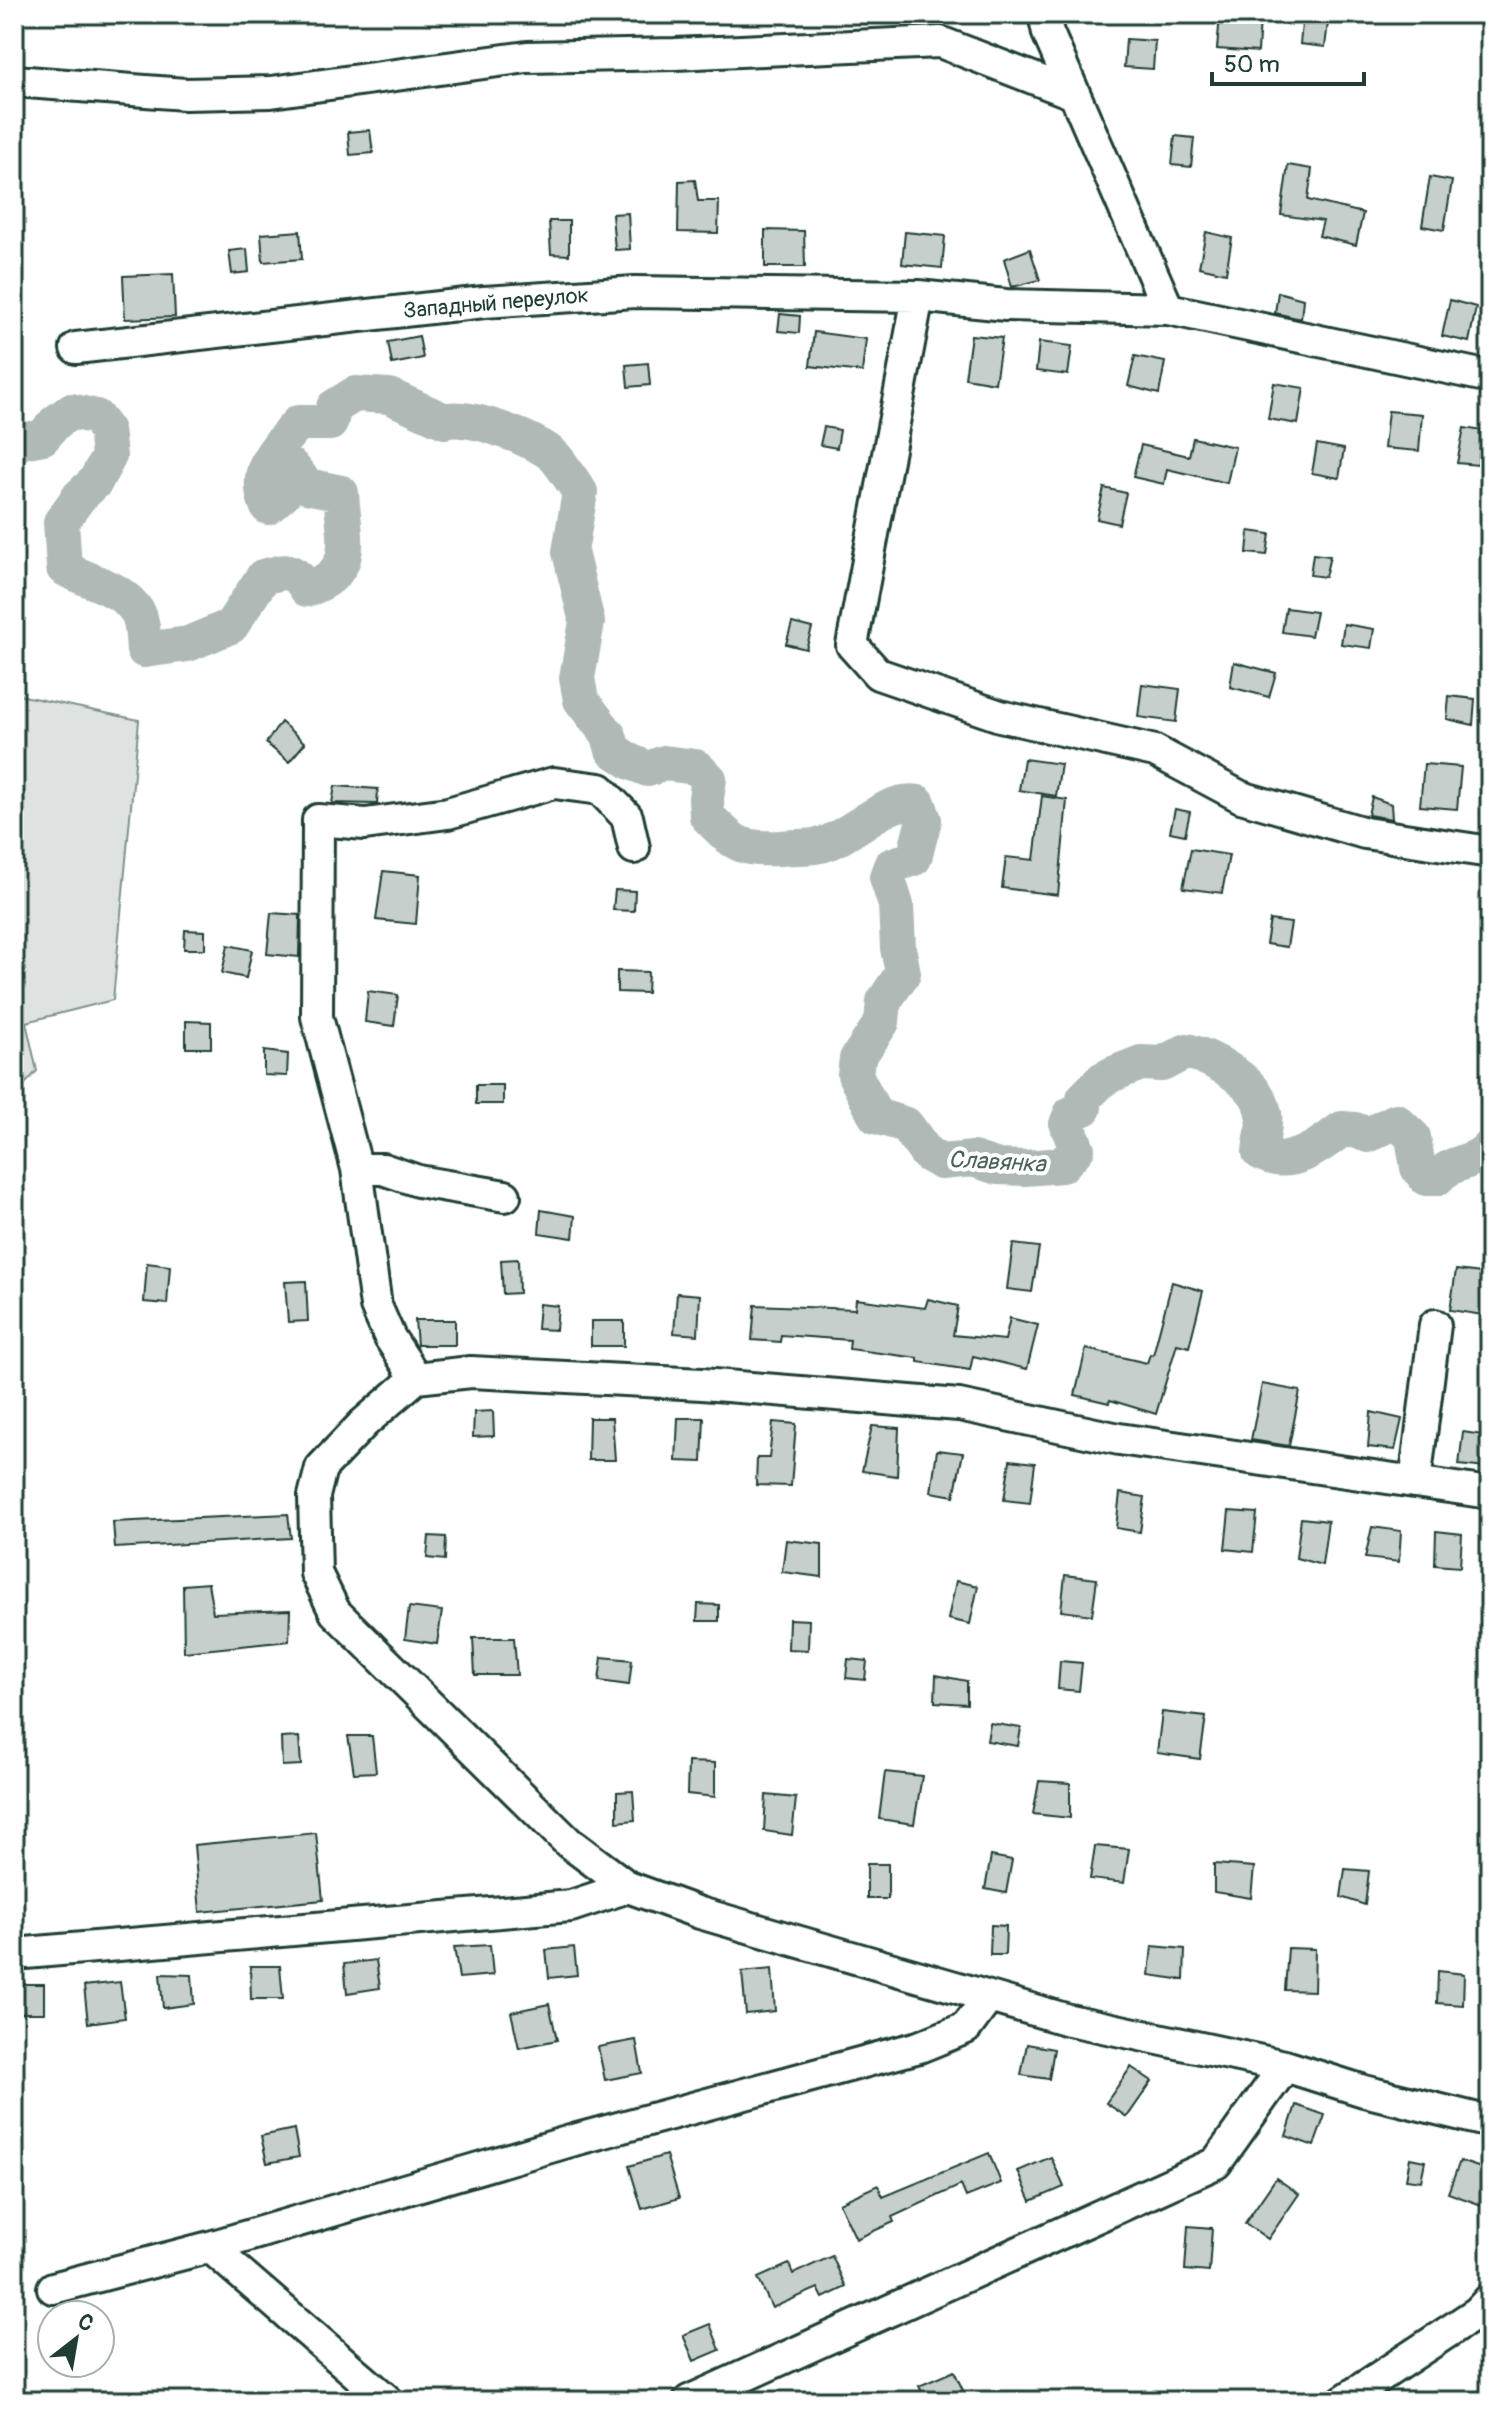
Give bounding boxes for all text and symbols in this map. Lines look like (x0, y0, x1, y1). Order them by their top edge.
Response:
scale bar (1212, 36, 1364, 86)
text: 50 m (1224, 50, 1280, 79)
street label: Западный переулок (402, 281, 590, 325)
water label: Славянка (948, 1145, 1048, 1179)
north arrow (36, 2299, 116, 2379)
text: С (73, 2307, 99, 2338)

